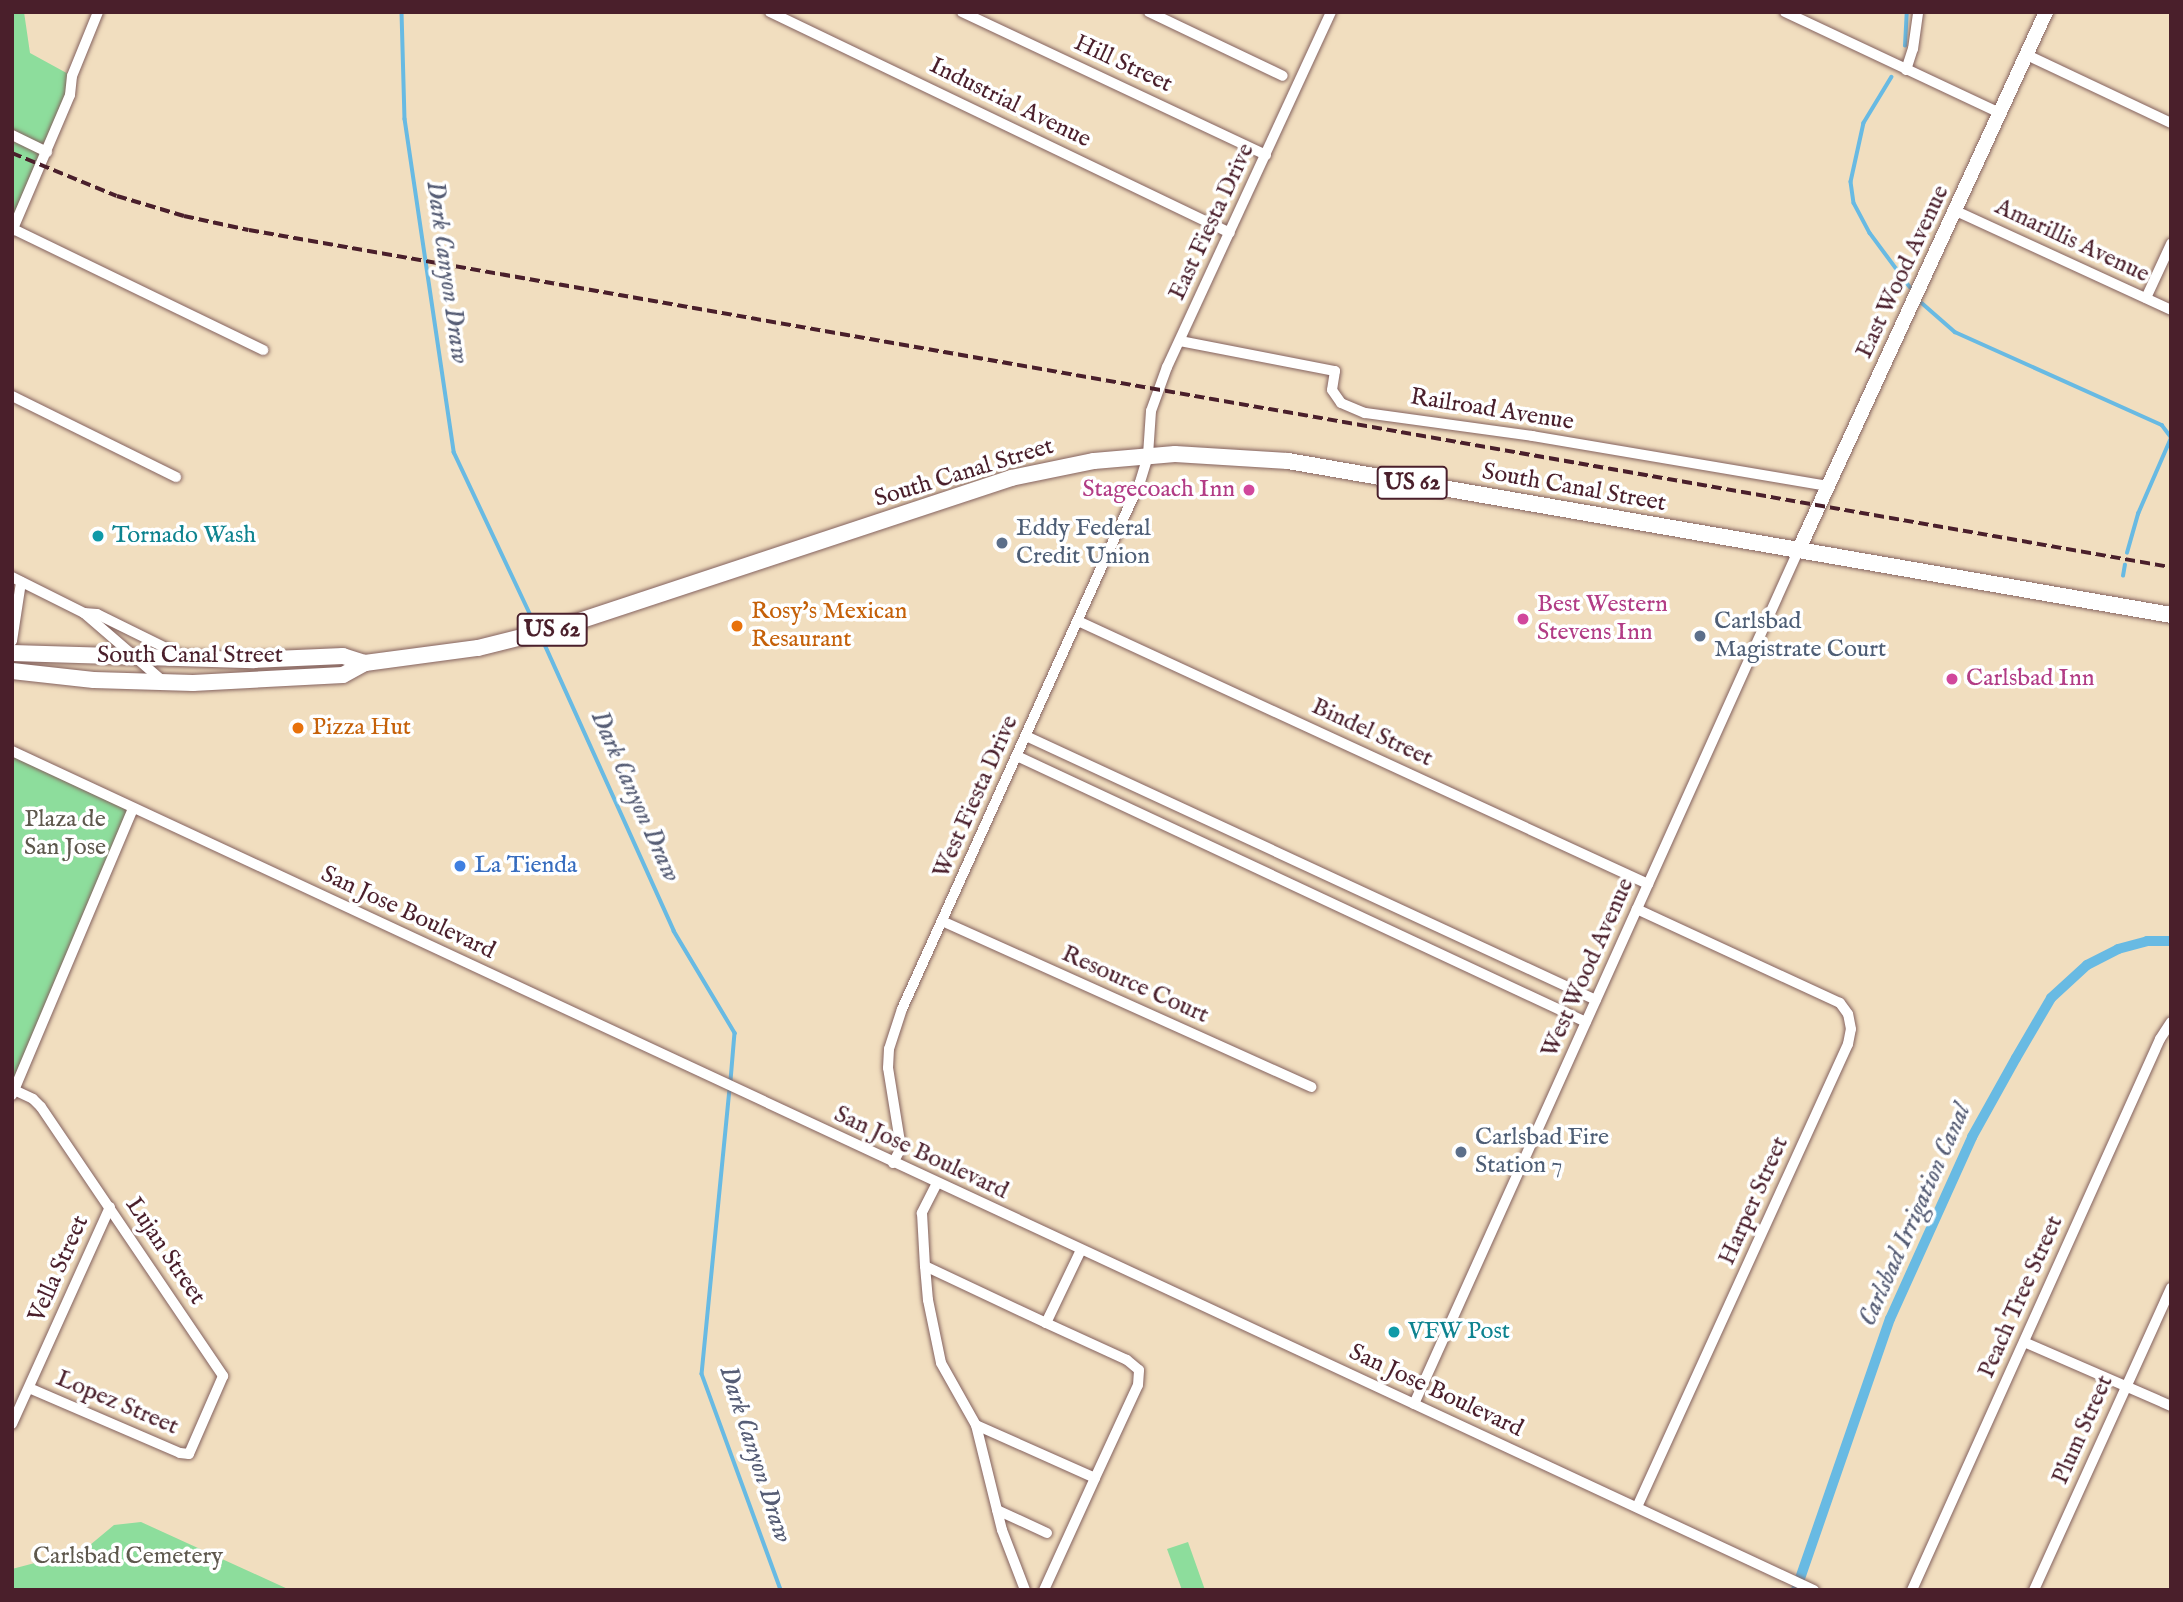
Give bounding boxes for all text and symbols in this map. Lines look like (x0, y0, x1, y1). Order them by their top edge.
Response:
street label: Hill Street (1069, 29, 1177, 99)
street label: Industrial Avenue (925, 52, 1095, 154)
street label: East Fiesta Drive (1163, 139, 1261, 305)
water label: Dark Canyon Draw (419, 179, 475, 365)
street label: East Wood Avenue (1850, 181, 1956, 363)
street label: Amarillis Avenue (1990, 193, 2154, 289)
street label: Railroad Avenue (1408, 383, 1576, 437)
street label: South Canal Street (871, 432, 1057, 514)
street label: South Canal Street (1480, 458, 1668, 518)
road number: US 62 (1375, 463, 1449, 503)
place label: Stagecoach Inn (1082, 476, 1235, 504)
marker: Stagecoach Inn (1241, 482, 1257, 498)
place label: Eddy Federal Credit Union (1016, 515, 1151, 571)
place label: Tornado Wash (112, 522, 256, 550)
marker: Tornado Wash (90, 528, 106, 544)
marker: Eddy Federal Credit Union (994, 535, 1010, 551)
place label: Best Western Stevens Inn (1537, 591, 1668, 647)
place label: Rosy's Mexican Resaurant (751, 598, 907, 654)
place label: Carlsbad Magistrate Court (1714, 608, 1886, 664)
road number: US 62 (515, 610, 589, 650)
marker: Best Western Stevens Inn (1515, 611, 1531, 627)
marker: Rosy's Mexican Resaurant (729, 618, 745, 634)
marker: Carlsbad Magistrate Court (1692, 628, 1708, 644)
street label: South Canal Street (97, 642, 283, 670)
place label: Carlsbad Inn (1966, 665, 2094, 693)
marker: Carlsbad Inn (1944, 671, 1960, 687)
street label: Bindel Street (1307, 692, 1437, 774)
water label: Dark Canyon Draw (583, 706, 687, 886)
street label: West Fiesta Drive (927, 711, 1025, 883)
place label: Pizza Hut (312, 714, 411, 742)
marker: Pizza Hut (290, 720, 306, 736)
park label: Plaza de San Jose (24, 806, 106, 862)
place label: La Tienda (474, 852, 577, 880)
marker: La Tienda (452, 858, 468, 874)
street label: San Jose Boulevard (316, 860, 500, 966)
street label: West Wood Avenue (1535, 874, 1641, 1062)
street label: Resource Court (1057, 940, 1213, 1030)
water label: Carlsbad Irrigation Canal (1852, 1099, 1978, 1331)
street label: San Jose Boulevard (829, 1100, 1013, 1206)
place label: Carlsbad Fire Station 7 (1475, 1124, 1609, 1180)
street label: Harper Street (1713, 1132, 1795, 1270)
marker: Carlsbad Fire Station 7 (1453, 1144, 1469, 1160)
street label: Lujan Street (119, 1192, 211, 1310)
street label: Vella Street (23, 1211, 95, 1327)
street label: Peach Tree Street (1972, 1211, 2070, 1383)
place label: VFW Post (1408, 1318, 1510, 1346)
marker: VFW Post (1386, 1324, 1402, 1340)
street label: San Jose Boulevard (1344, 1338, 1528, 1444)
water label: Dark Canyon Draw (712, 1362, 798, 1546)
street label: Lopez Street (51, 1364, 183, 1442)
street label: Plum Street (2046, 1371, 2120, 1489)
park label: Carlsbad Cemetery (33, 1543, 223, 1571)

